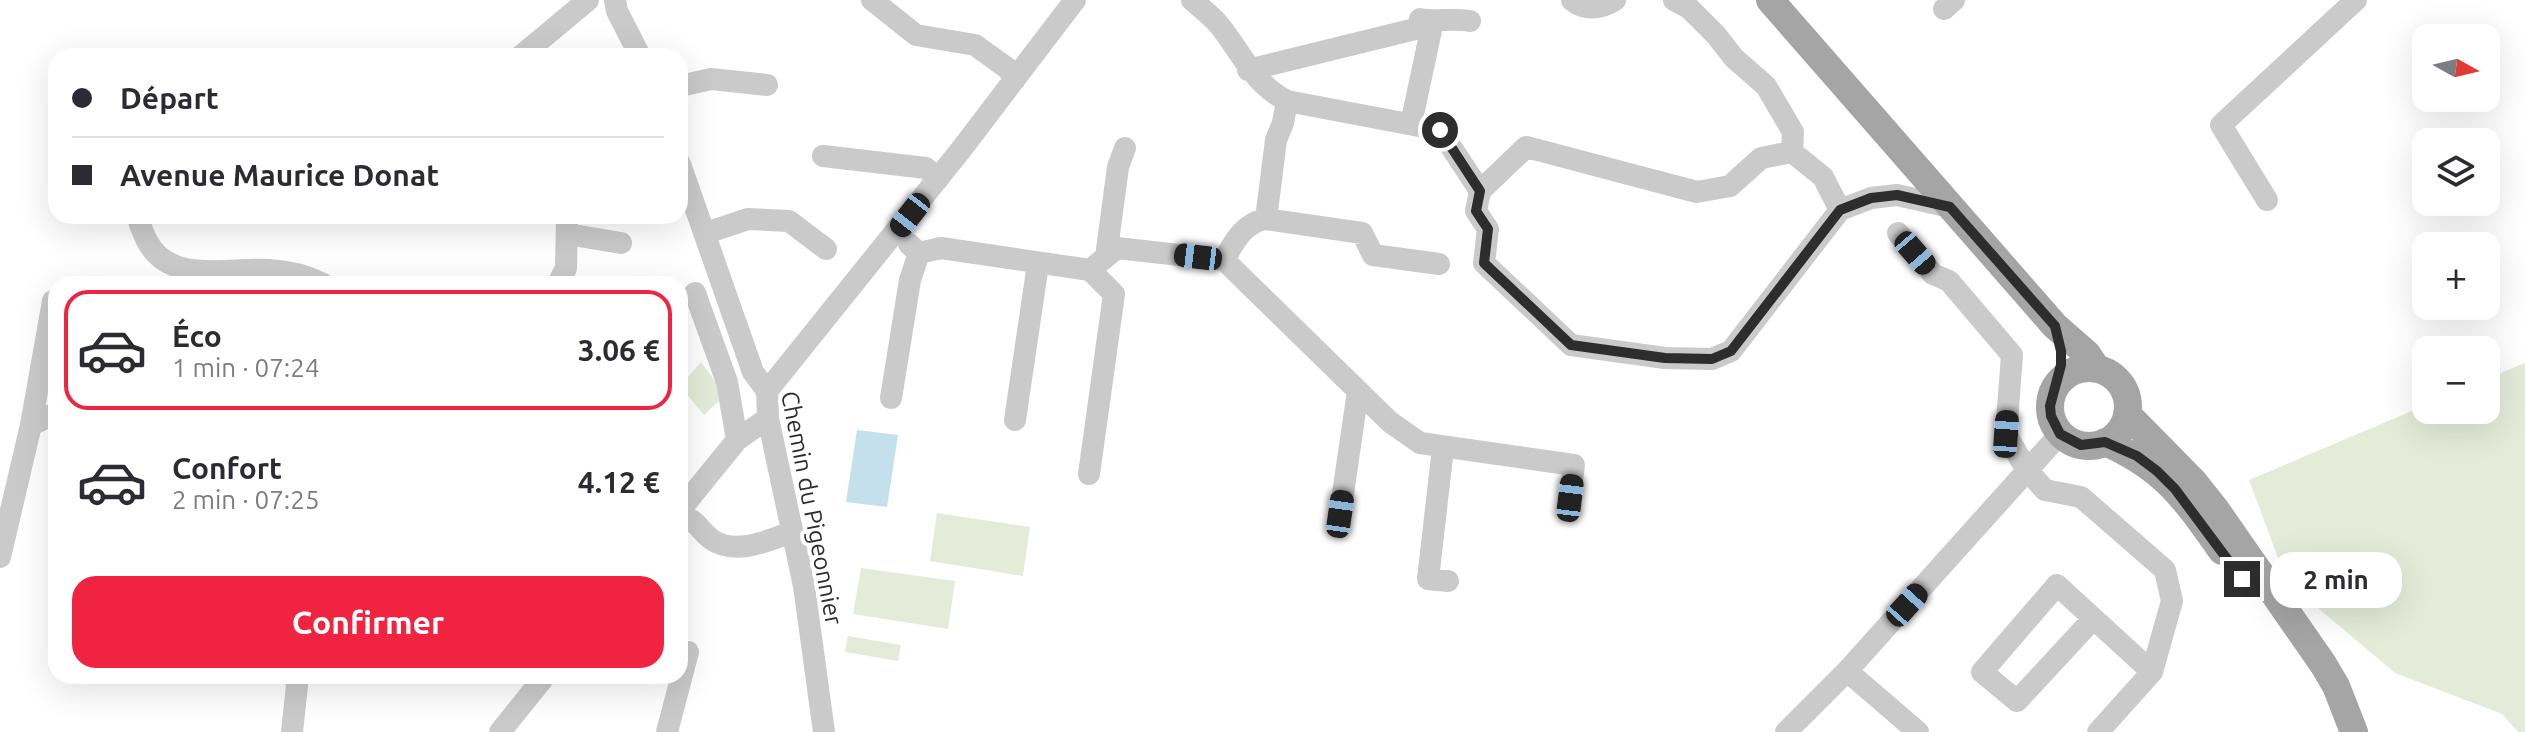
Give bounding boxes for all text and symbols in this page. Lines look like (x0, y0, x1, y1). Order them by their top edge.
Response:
north arrow (2412, 24, 2500, 112)
map controls (2412, 24, 2500, 424)
text: Départ (120, 81, 219, 115)
route start (1422, 112, 1458, 148)
button: layers (2412, 128, 2500, 216)
text: Avenue Maurice Donat (120, 158, 439, 192)
car (886, 189, 934, 241)
car (1890, 227, 1940, 279)
button: + (2412, 232, 2500, 320)
car (1173, 242, 1223, 272)
icon: car (76, 314, 148, 386)
text: Éco (172, 319, 222, 353)
text: 3.06 € (578, 333, 660, 367)
button: − (2412, 336, 2500, 424)
text: 1 min · 07:24 (172, 353, 320, 382)
street label: Chemin du Pigeonnier (776, 389, 848, 627)
car (1992, 409, 2020, 459)
icon: car (76, 446, 148, 518)
text: Confort (172, 451, 282, 485)
text: 4.12 € (578, 465, 660, 499)
car (1555, 473, 1585, 523)
text: 2 min · 07:25 (172, 485, 320, 514)
car (1325, 489, 1355, 539)
callout: 2 min (2270, 551, 2402, 607)
route end (2224, 561, 2260, 597)
text: 2 min (2303, 565, 2369, 594)
button: Confirmer (72, 576, 664, 668)
car (1882, 579, 1932, 631)

